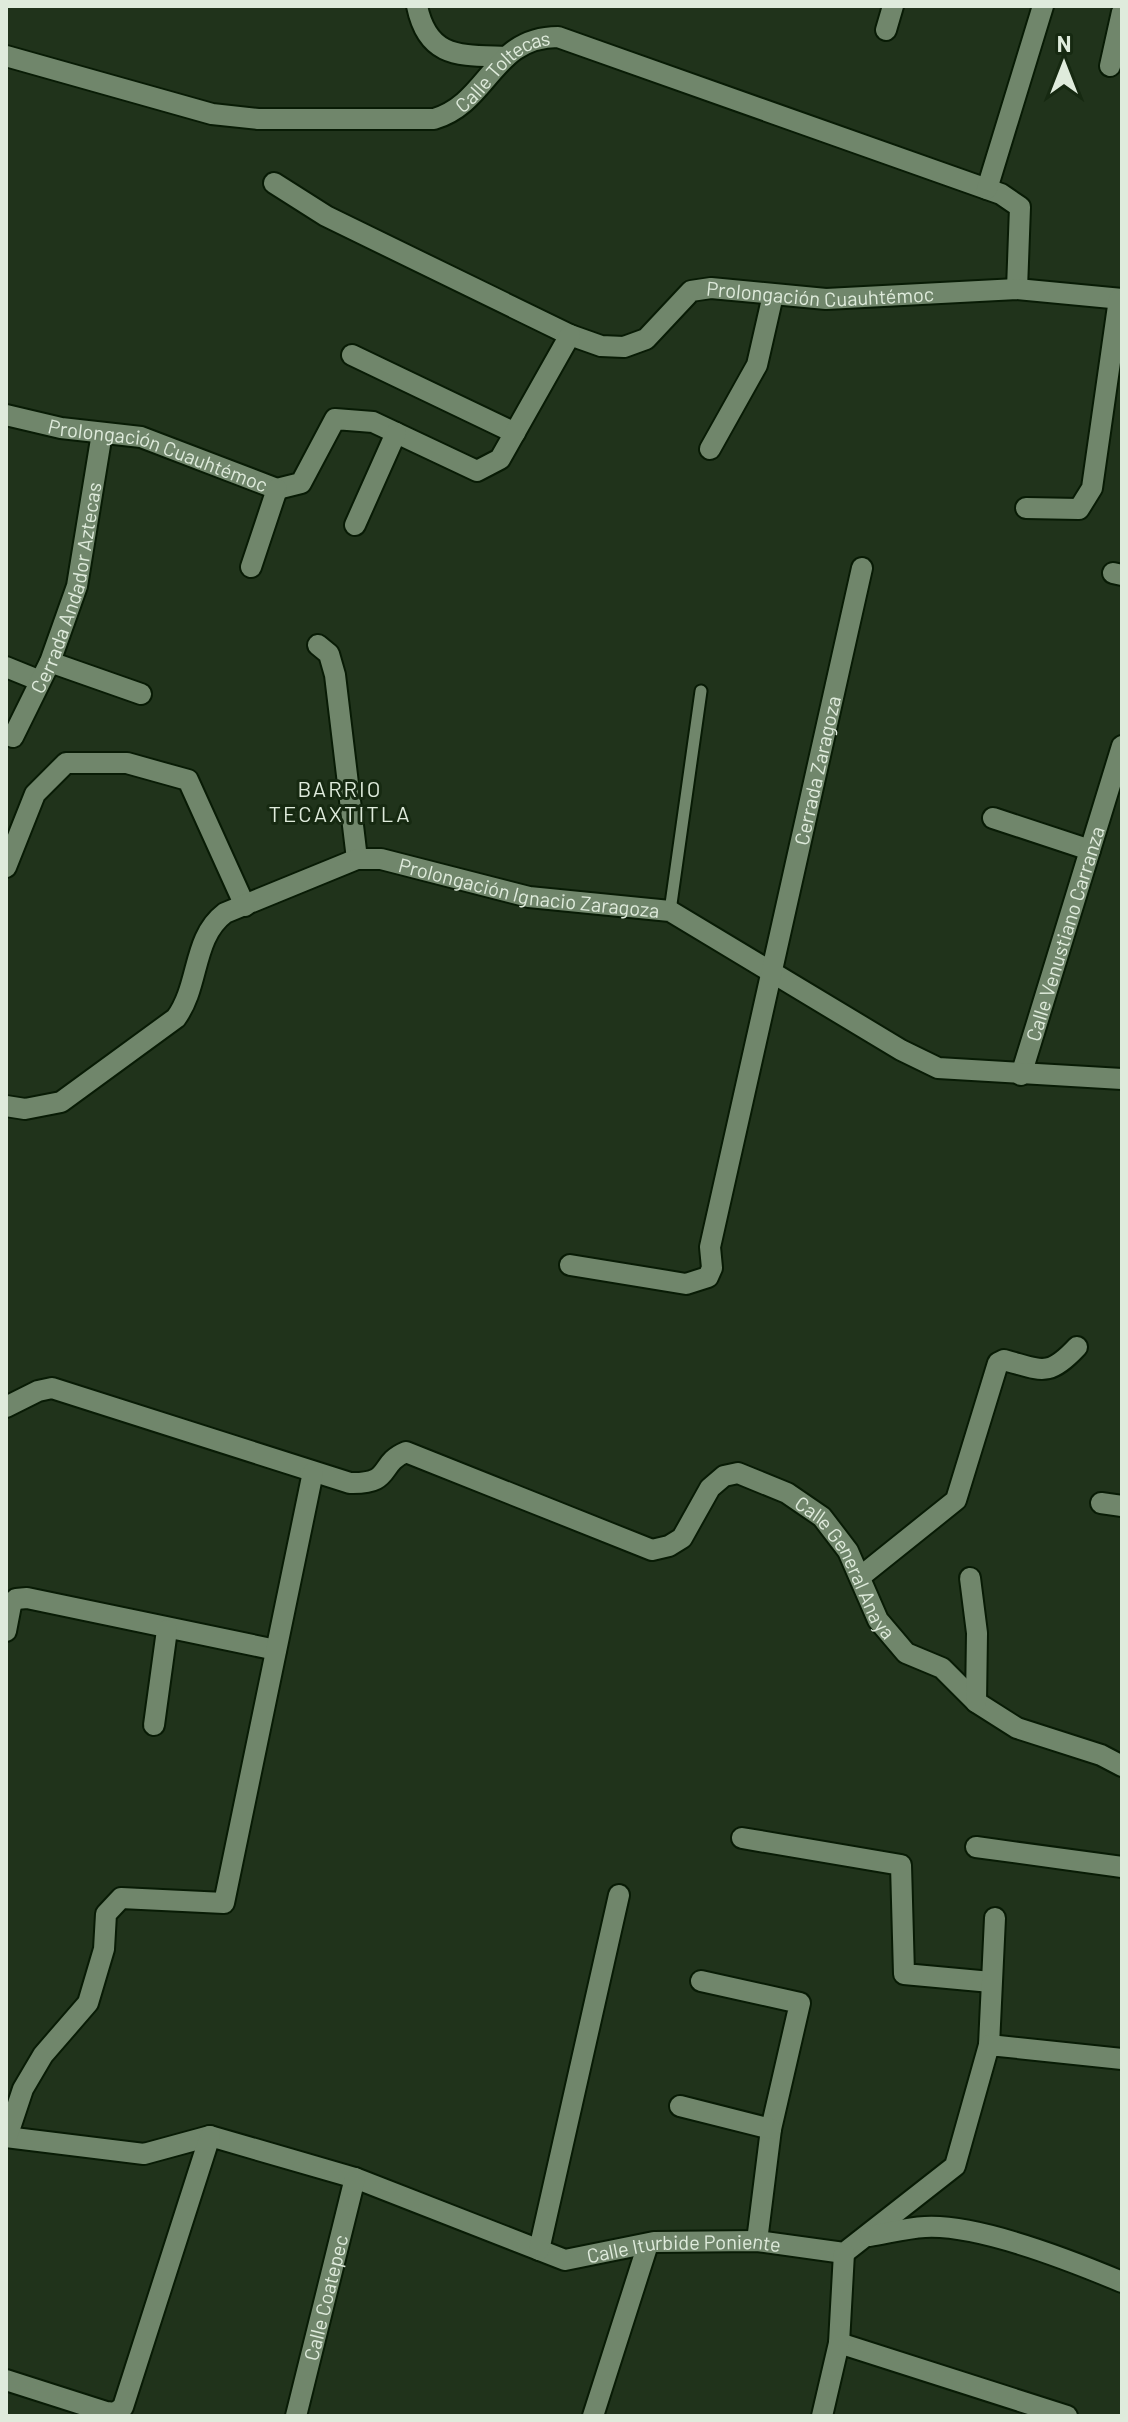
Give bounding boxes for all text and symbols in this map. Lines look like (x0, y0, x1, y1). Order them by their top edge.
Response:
north arrow (1024, 24, 1104, 104)
street label: Calle Toltecas (450, 25, 552, 117)
text: N (1057, 30, 1071, 56)
street label: Prolongación Cuauhtémoc (705, 276, 935, 311)
street label: Prolongación Cuauhtémoc (46, 413, 271, 496)
street label: Cerrada Andador Aztecas (25, 480, 106, 697)
street label: Cerrada Zaragoza (788, 694, 845, 847)
district label: BARRIO TECAXTITLA (269, 775, 411, 826)
street label: Calle Venustiano Carranza (1020, 823, 1109, 1044)
street label: Prolongación Ignacio Zaragoza (396, 852, 661, 922)
street label: Calle General Anaya (791, 1490, 901, 1644)
street label: Calle Iturbide Poniente (585, 2229, 783, 2267)
street label: Calle Coatepec (298, 2232, 353, 2363)

